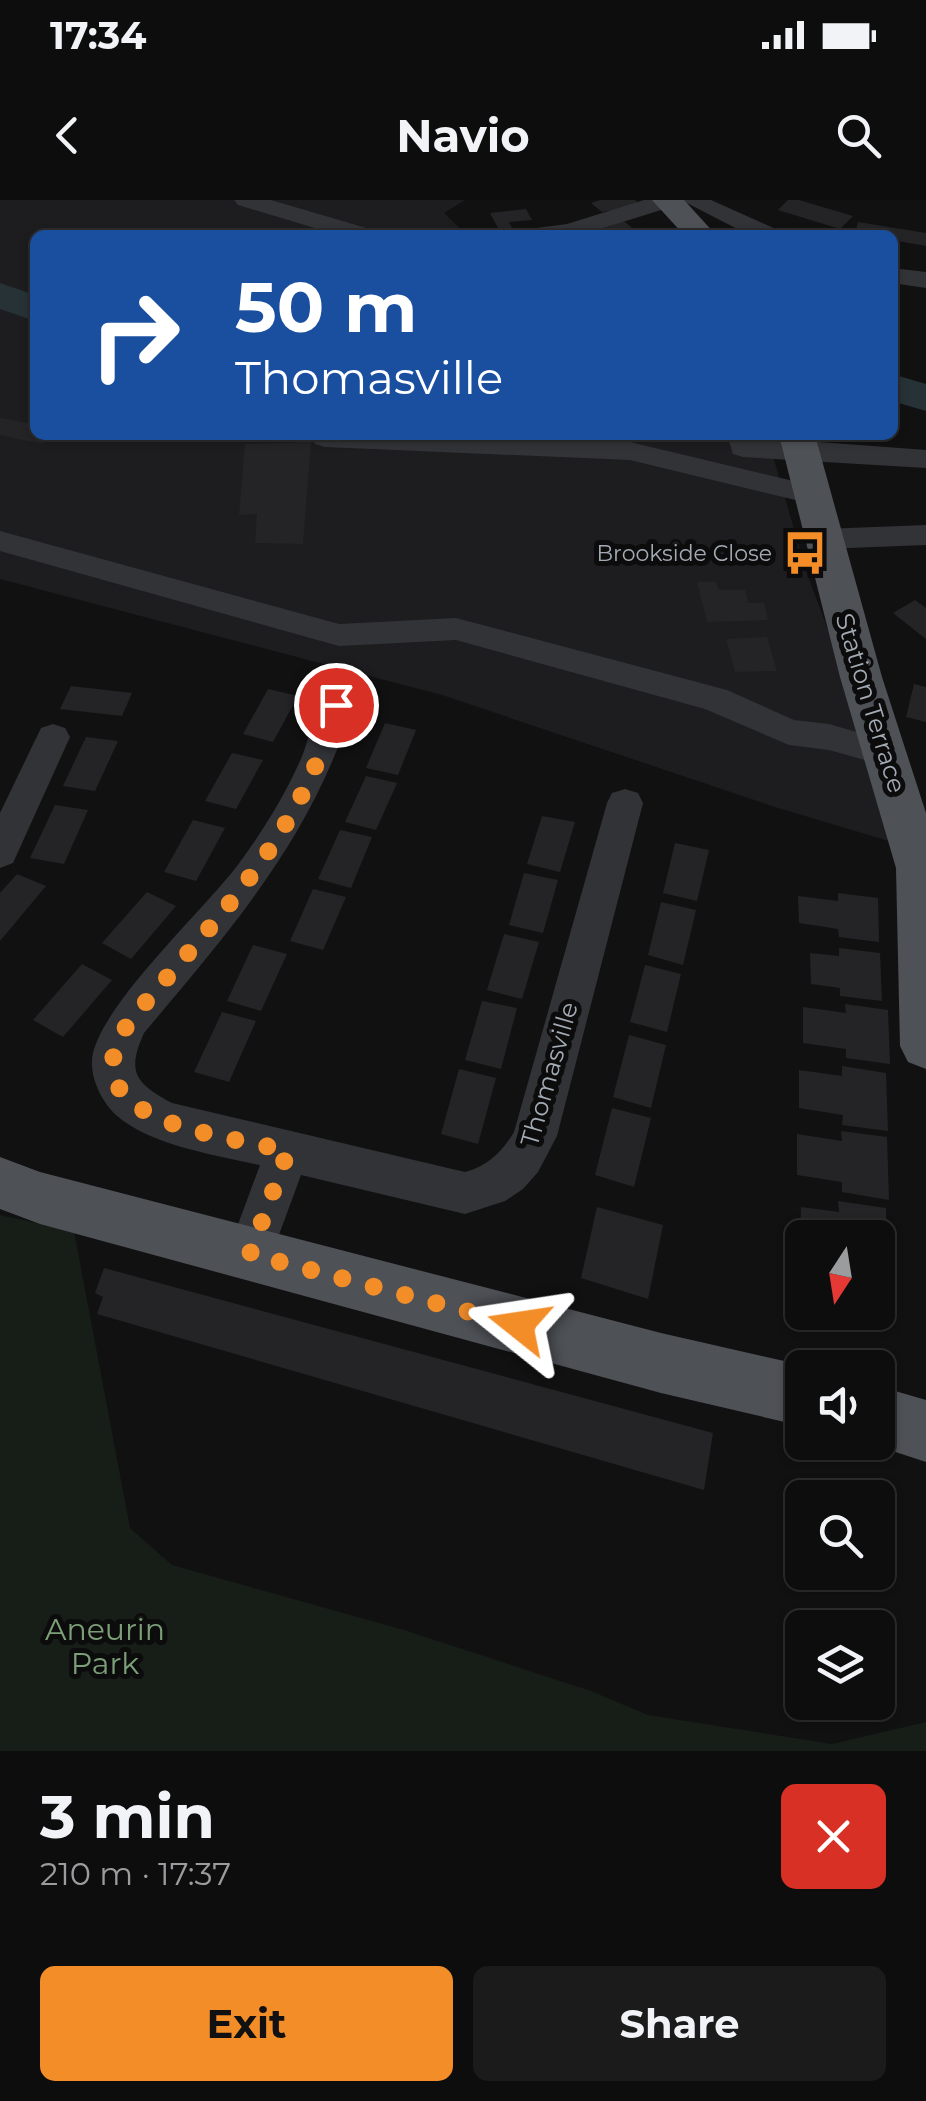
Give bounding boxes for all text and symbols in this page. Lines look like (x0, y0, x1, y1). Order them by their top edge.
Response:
text: 17:34 (50, 12, 146, 59)
icon: back (40, 108, 95, 163)
text: Navio (396, 108, 530, 163)
icon: search (831, 108, 886, 163)
text: 50 m (235, 264, 417, 350)
icon: right (70, 270, 200, 400)
text: Thomasville (235, 350, 503, 405)
bus stop icon: Brookside Close (781, 529, 829, 577)
place label: Brookside Close (597, 540, 772, 567)
street label: Station Terrace (829, 609, 913, 797)
pin (294, 663, 379, 748)
icon: arrive (309, 678, 364, 733)
street label: Thomasville (514, 998, 584, 1150)
north arrow (785, 1220, 895, 1330)
map controls (785, 1220, 895, 1720)
position arrow (467, 1273, 571, 1377)
button: sound (785, 1350, 895, 1460)
button: search (785, 1480, 895, 1590)
button: layers (785, 1610, 895, 1720)
park label: Aneurin Park (45, 1611, 165, 1682)
text: 3 min (40, 1780, 215, 1853)
button: close (781, 1784, 886, 1889)
text: 210 m · 17:37 (40, 1854, 231, 1893)
button: Exit (40, 1966, 453, 2081)
button: Share (473, 1966, 886, 2081)

